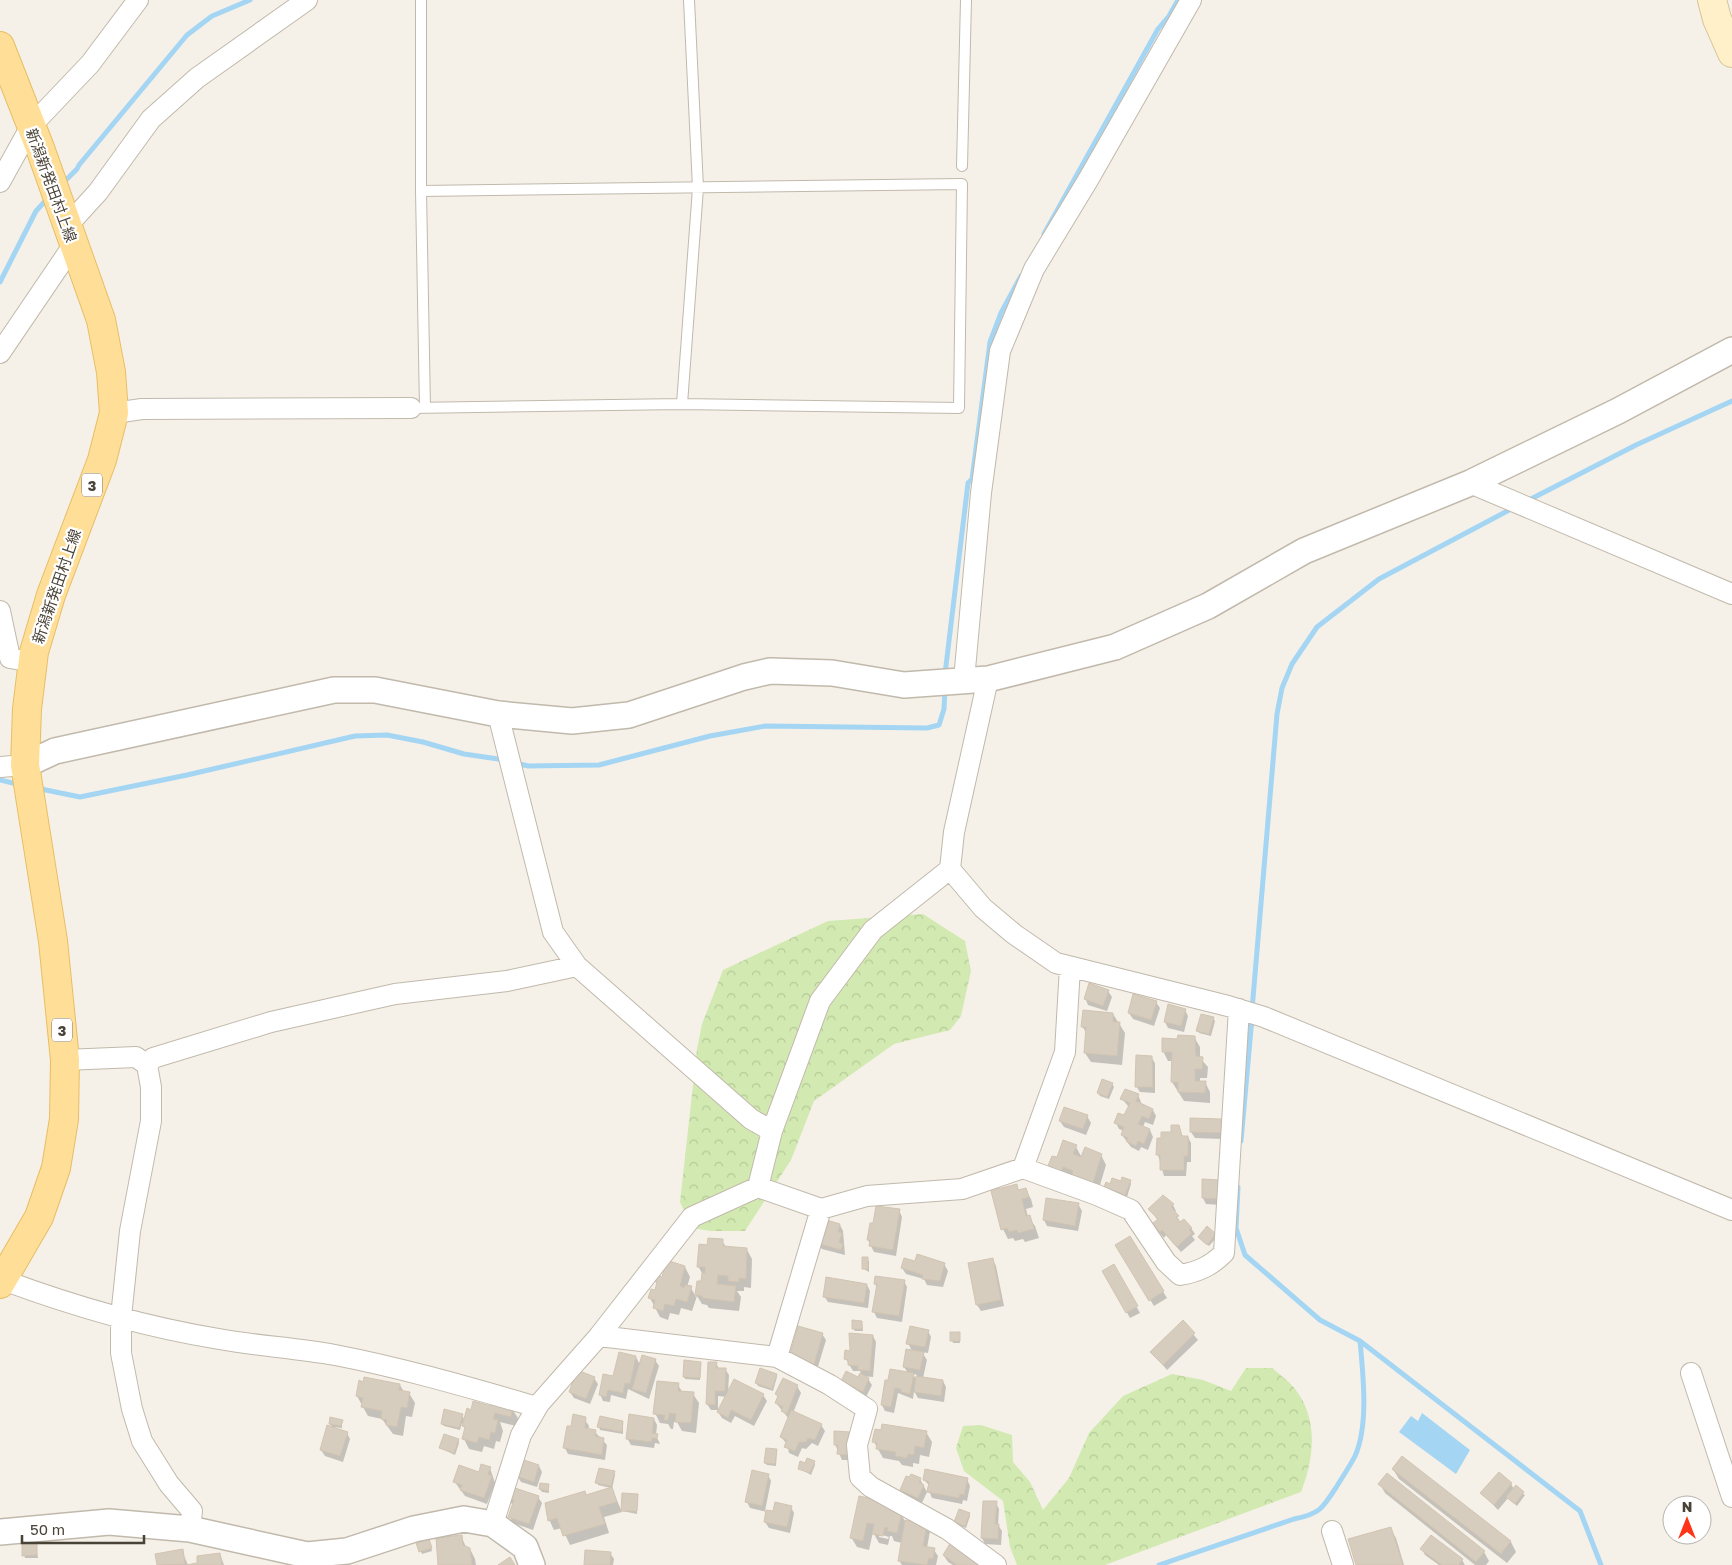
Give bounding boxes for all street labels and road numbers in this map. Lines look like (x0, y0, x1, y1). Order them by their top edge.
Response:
street label: 新潟新発田村上線 (23, 126, 81, 244)
road number: 3 (82, 474, 102, 496)
street label: 新潟新発田村上線 (28, 526, 84, 646)
road number: 3 (52, 1018, 72, 1042)

